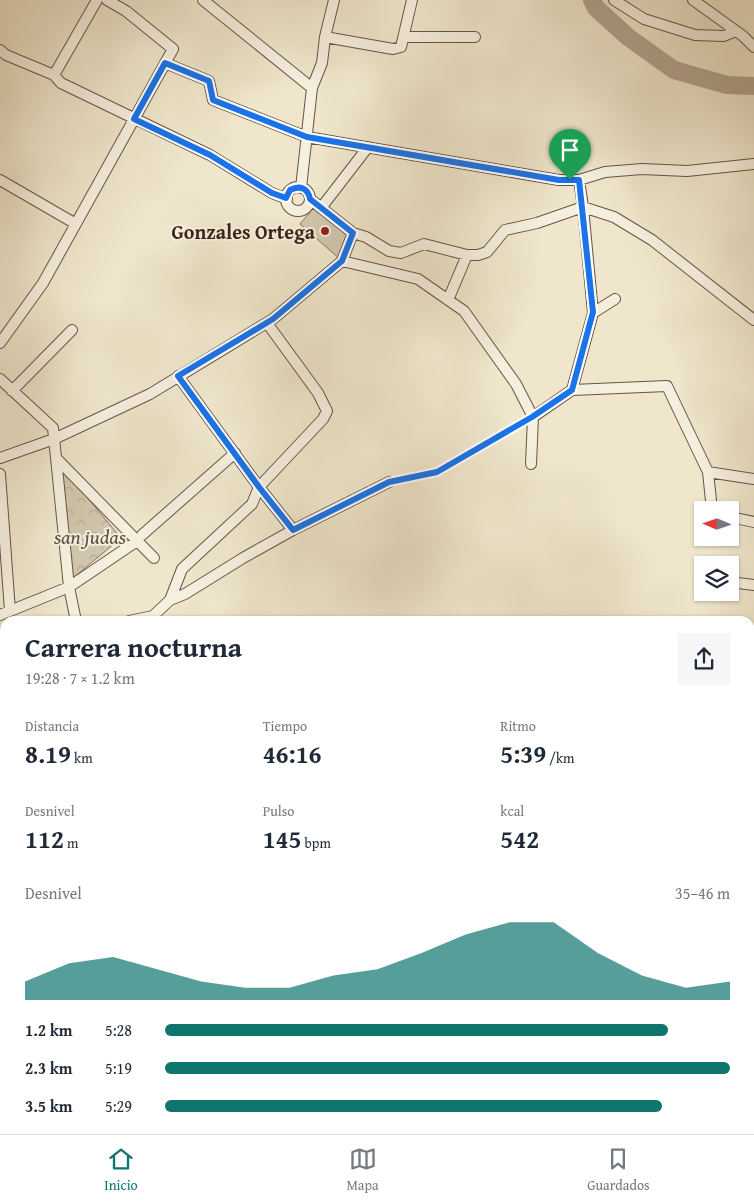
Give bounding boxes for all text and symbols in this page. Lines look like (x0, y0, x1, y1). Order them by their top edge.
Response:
pin (549, 129, 591, 180)
icon: arrive (556, 136, 584, 164)
place label: Gonzales Ortega (172, 217, 316, 246)
marker: Gonzales Ortega (319, 225, 331, 237)
north arrow (694, 501, 739, 546)
map controls (694, 501, 739, 601)
park label: san judas (53, 522, 127, 551)
button: layers (694, 556, 739, 601)
text: Carrera nocturna (25, 626, 242, 667)
button: share (678, 633, 730, 685)
text: 19:28 · 7 × 1.2 km (25, 666, 135, 690)
text: Distancia (25, 716, 79, 736)
text: Tiempo (263, 716, 307, 736)
text: Ritmo (500, 716, 536, 736)
text: 8.19 (25, 736, 71, 772)
text: 46:16 (263, 736, 322, 772)
text: 5:39 (500, 736, 546, 772)
text: km (71, 748, 93, 768)
text: /km (546, 748, 575, 768)
text: Desnivel (25, 801, 75, 821)
text: Pulso (263, 801, 294, 821)
text: kcal (500, 801, 524, 821)
text: 112 (25, 821, 64, 857)
text: 145 (263, 821, 302, 857)
text: 542 (500, 821, 539, 857)
text: m (64, 833, 78, 853)
text: bpm (302, 833, 331, 853)
text: Desnivel (25, 881, 82, 905)
text: 35–46 m (675, 881, 730, 905)
text: 1.2 km (25, 1018, 72, 1042)
text: 5:28 (105, 1018, 132, 1042)
text: 2.3 km (25, 1056, 72, 1080)
text: 5:19 (105, 1056, 132, 1080)
text: 3.5 km (25, 1094, 72, 1118)
text: 5:29 (105, 1094, 132, 1118)
tab: Inicio (104, 1145, 138, 1195)
tab: Mapa (346, 1145, 379, 1195)
tab: Guardados (587, 1145, 650, 1195)

